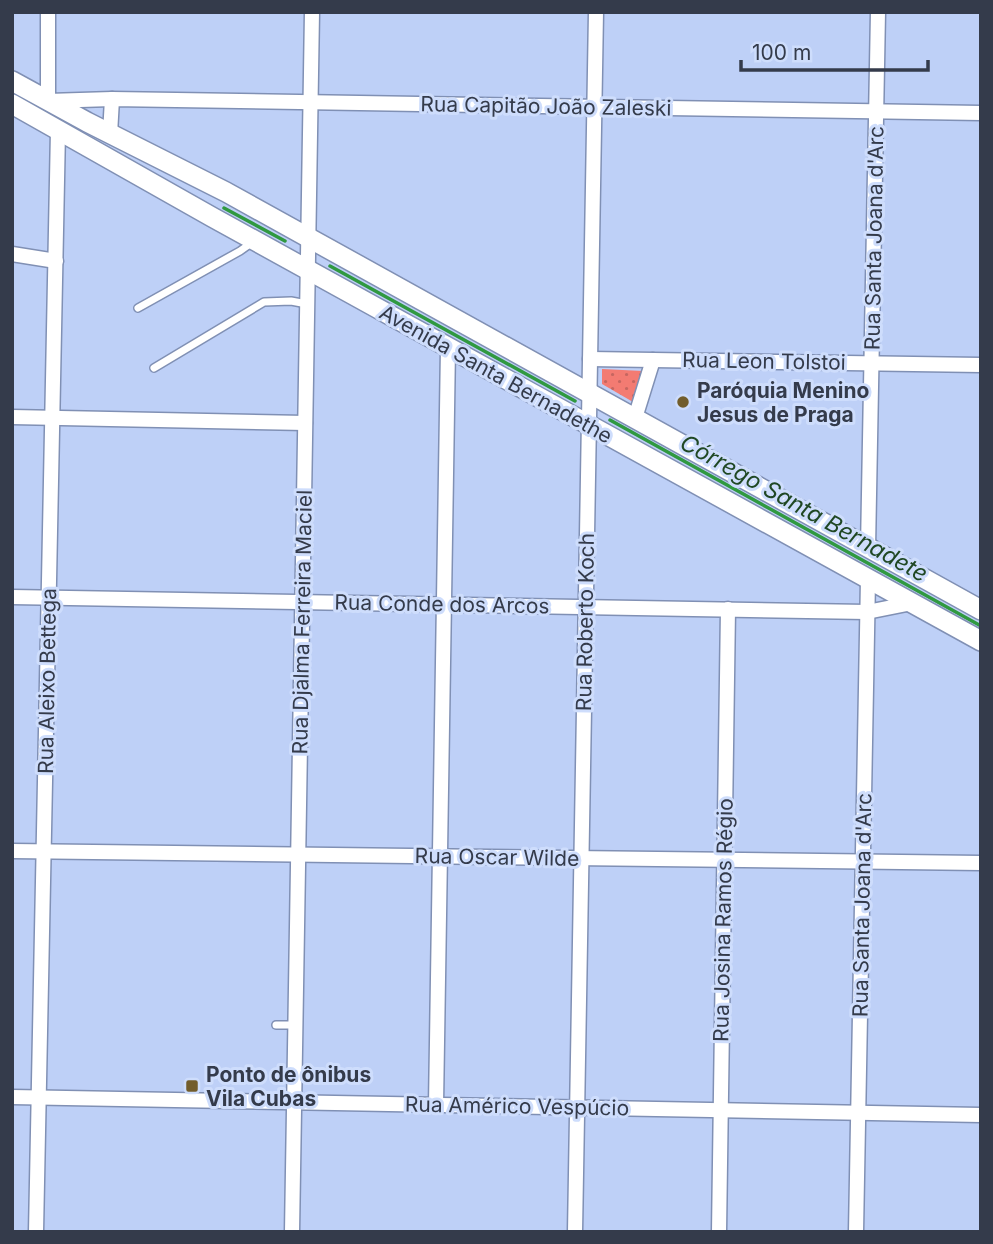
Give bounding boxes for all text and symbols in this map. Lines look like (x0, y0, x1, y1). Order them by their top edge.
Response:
scale bar (741, 28, 928, 72)
text: 100 m (752, 40, 811, 65)
street label: Rua Capitão João Zaleski (420, 91, 672, 121)
street label: Rua Santa Joana d'Arc (860, 126, 888, 350)
street label: Avenida Santa Bernadethe (375, 300, 617, 448)
street label: Rua Leon Tolstoi (682, 347, 846, 375)
place label: Paróquia Menino Jesus de Praga (697, 378, 870, 427)
marker: Paróquia Menino Jesus de Praga (675, 394, 691, 410)
water label: Córrego Santa Bernadete (675, 428, 933, 588)
street label: Rua Djalma Ferreira Maciel (287, 490, 317, 754)
street label: Rua Roberto Koch (571, 533, 599, 711)
street label: Rua Aleixo Bettega (33, 588, 61, 774)
street label: Rua Conde dos Arcos (334, 590, 550, 618)
street label: Rua Santa Joana d'Arc (848, 793, 876, 1017)
street label: Rua Josina Ramos Régio (708, 798, 738, 1042)
street label: Rua Oscar Wilde (415, 843, 579, 871)
place label: Ponto de ônibus Vila Cubas (206, 1062, 371, 1111)
marker: Ponto de ônibus Vila Cubas (184, 1078, 200, 1094)
street label: Rua Américo Vespúcio (405, 1092, 629, 1120)

